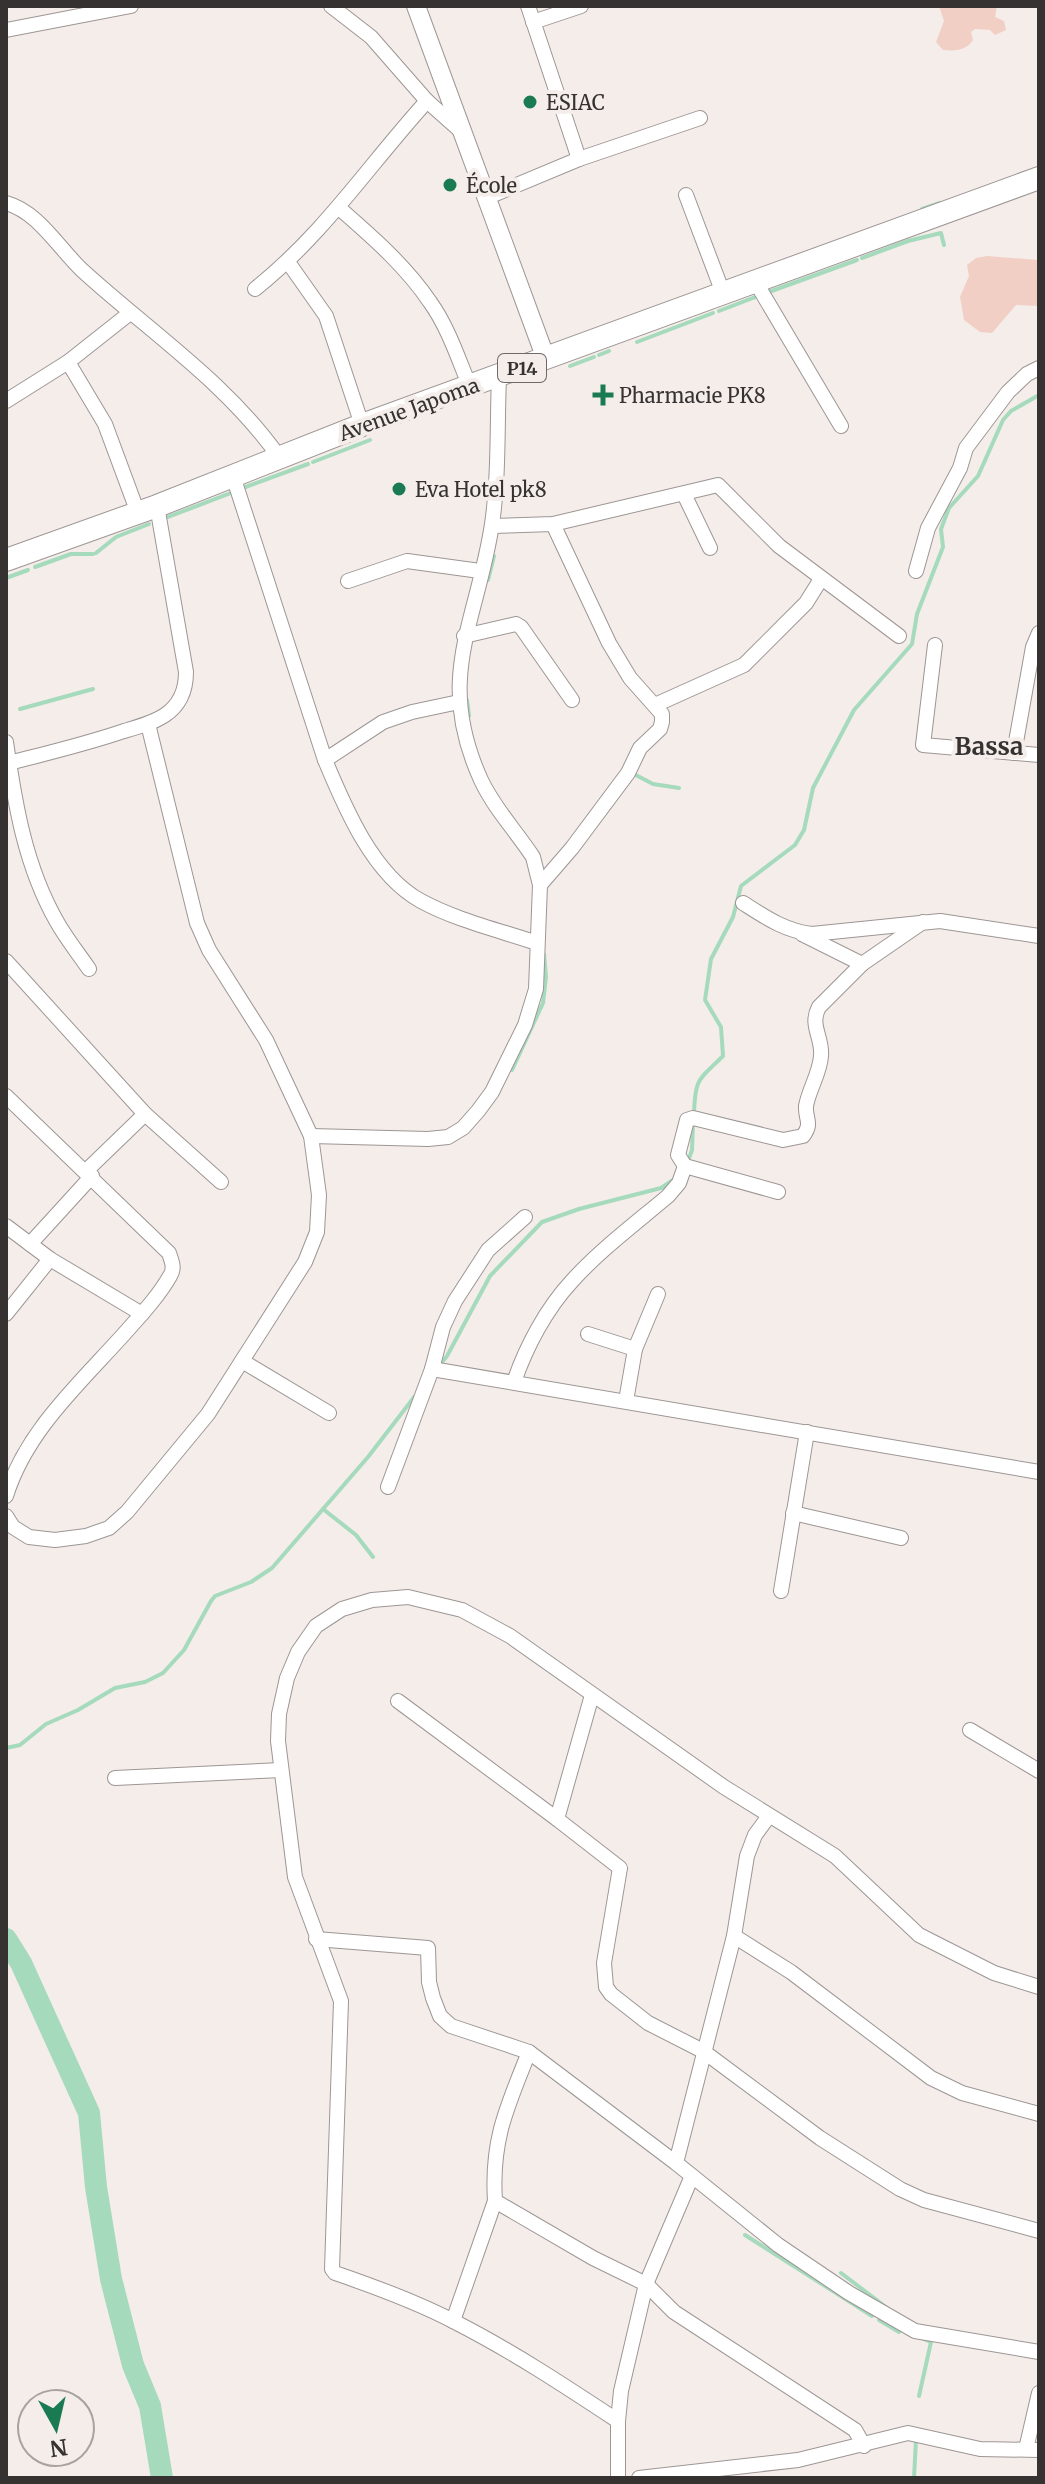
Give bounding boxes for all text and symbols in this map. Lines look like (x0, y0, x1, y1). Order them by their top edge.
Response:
place label: ESIAC (546, 90, 605, 115)
marker: ESIAC (521, 93, 539, 111)
place label: École (466, 171, 517, 198)
marker: École (441, 176, 459, 194)
road number: P14 (498, 354, 546, 382)
street label: Avenue Japoma (335, 372, 483, 446)
place label: Pharmacie PK8 (619, 383, 766, 408)
marker: Pharmacie PK8 (594, 386, 612, 404)
place label: Eva Hotel pk8 (415, 477, 547, 502)
marker: Eva Hotel pk8 (390, 480, 408, 498)
district label: Bassa (955, 731, 1024, 762)
north arrow (16, 2388, 96, 2468)
text: N (48, 2433, 69, 2463)

